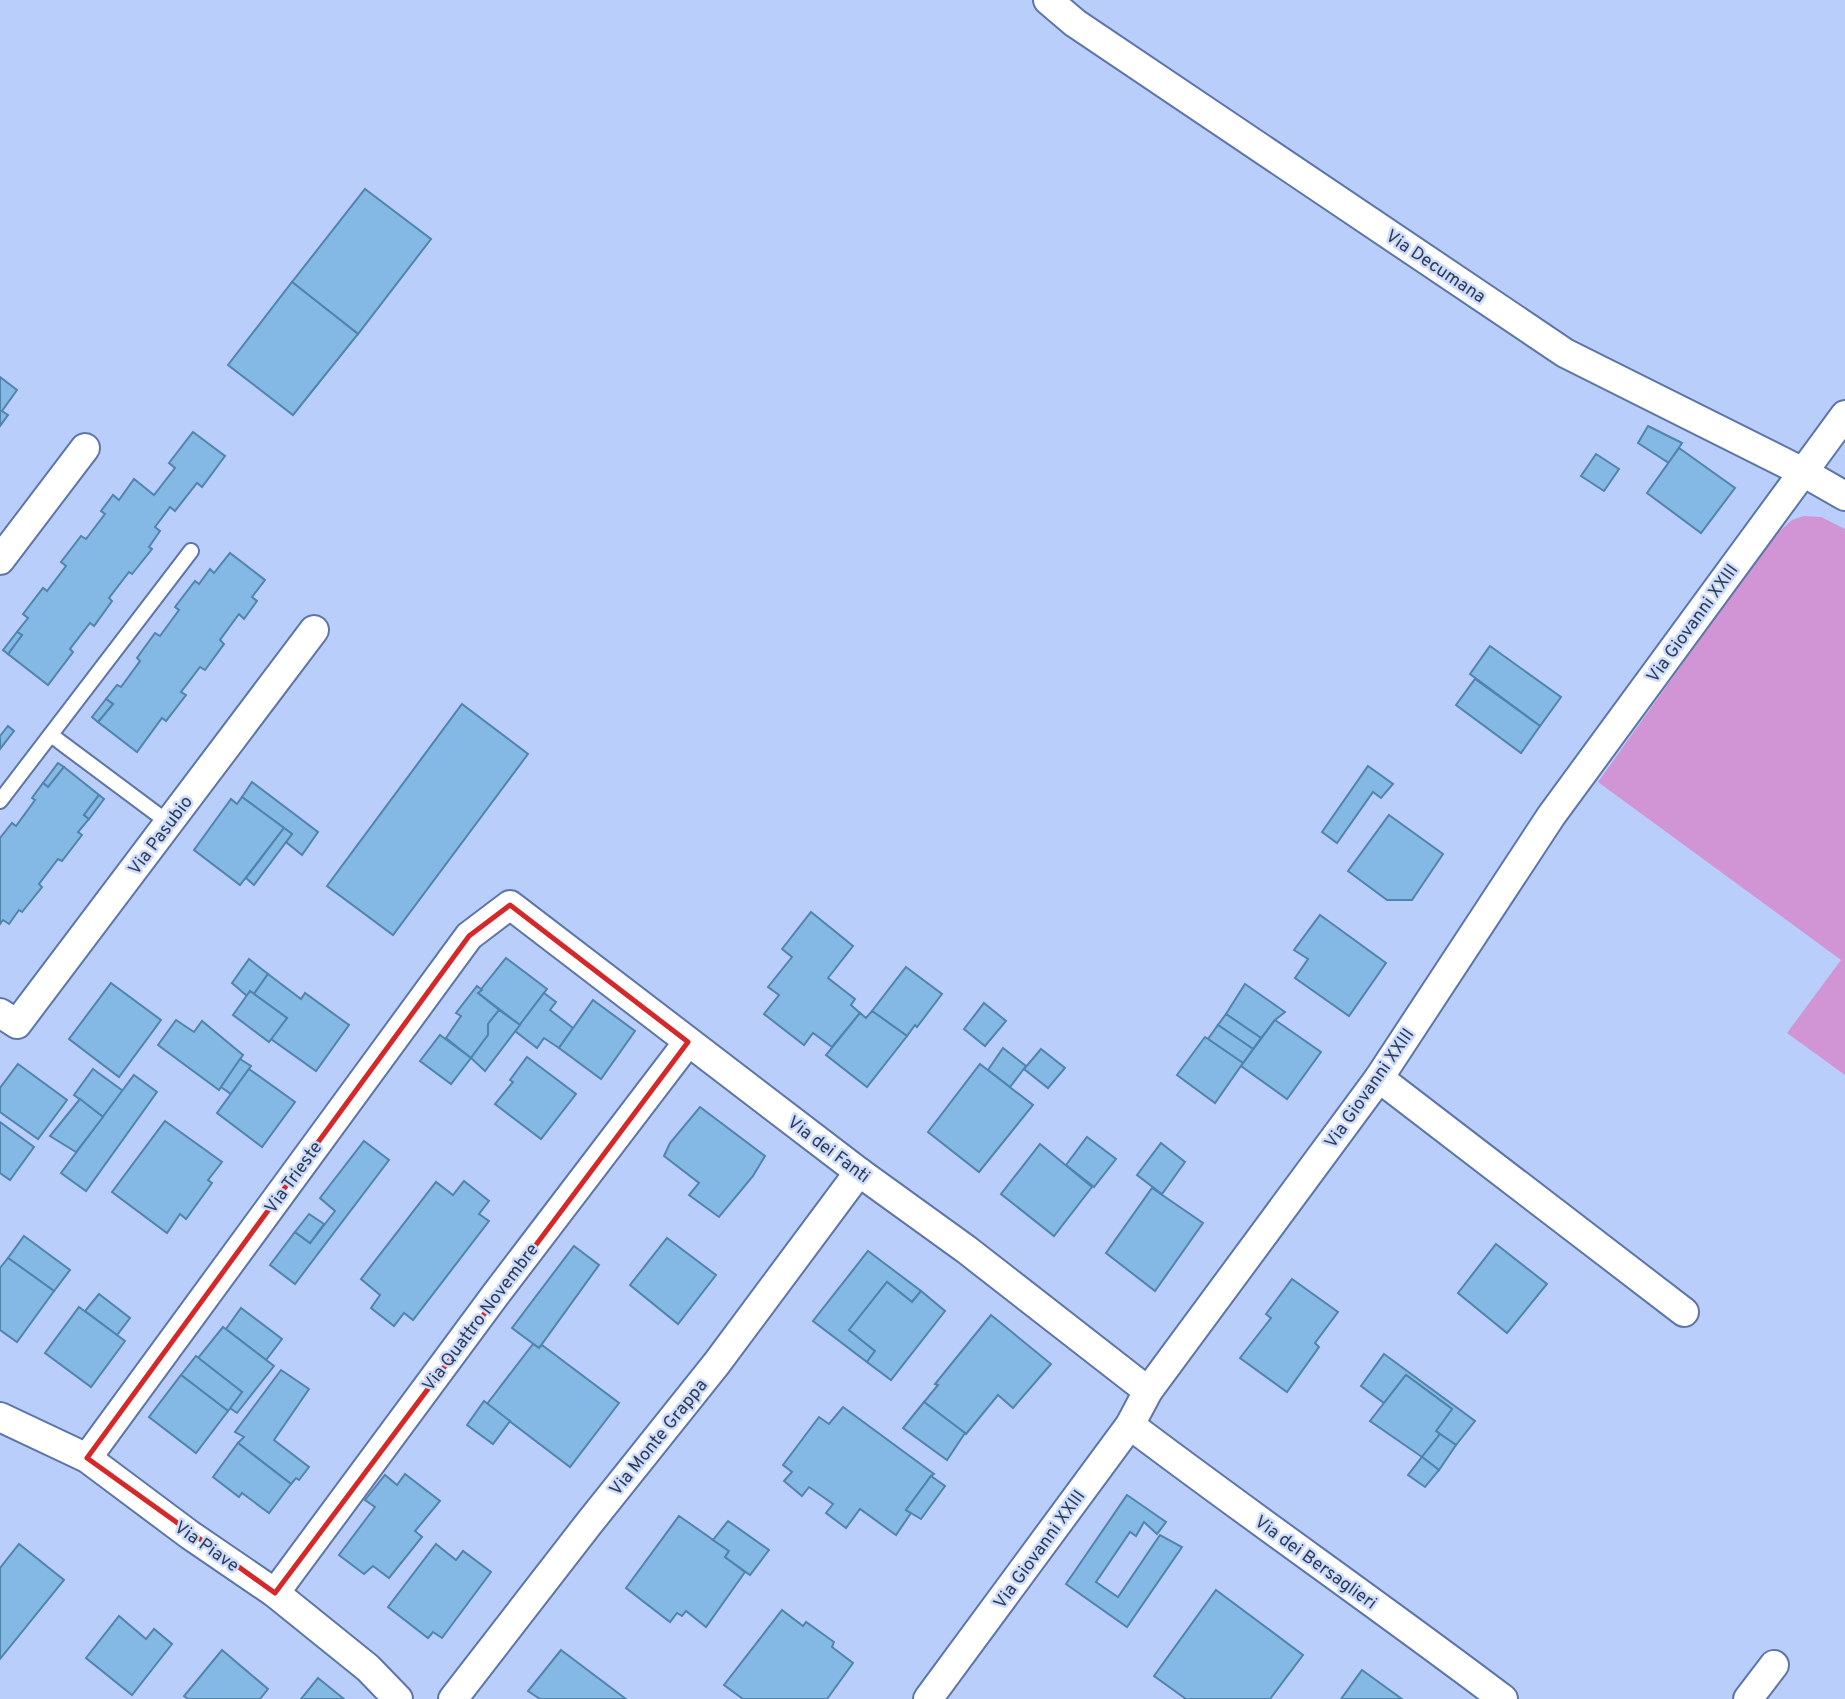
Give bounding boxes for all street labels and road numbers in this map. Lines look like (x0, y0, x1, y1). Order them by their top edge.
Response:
street label: Via Decumana (1381, 225, 1490, 309)
street label: Via Giovanni XXIII (1642, 560, 1744, 688)
street label: Via Pasubio (124, 792, 199, 880)
street label: Via Giovanni XXIII (1320, 1024, 1420, 1153)
street label: Via dei Fanti (782, 1112, 874, 1189)
street label: Via Trieste (260, 1137, 328, 1219)
street label: Via Quattro Novembre (418, 1239, 544, 1396)
street label: Via Monte Grappa (605, 1375, 713, 1501)
street label: Via Giovanni XXIII (989, 1486, 1091, 1614)
street label: Via dei Bersaglieri (1249, 1511, 1381, 1615)
street label: Via Piave (169, 1517, 243, 1578)

